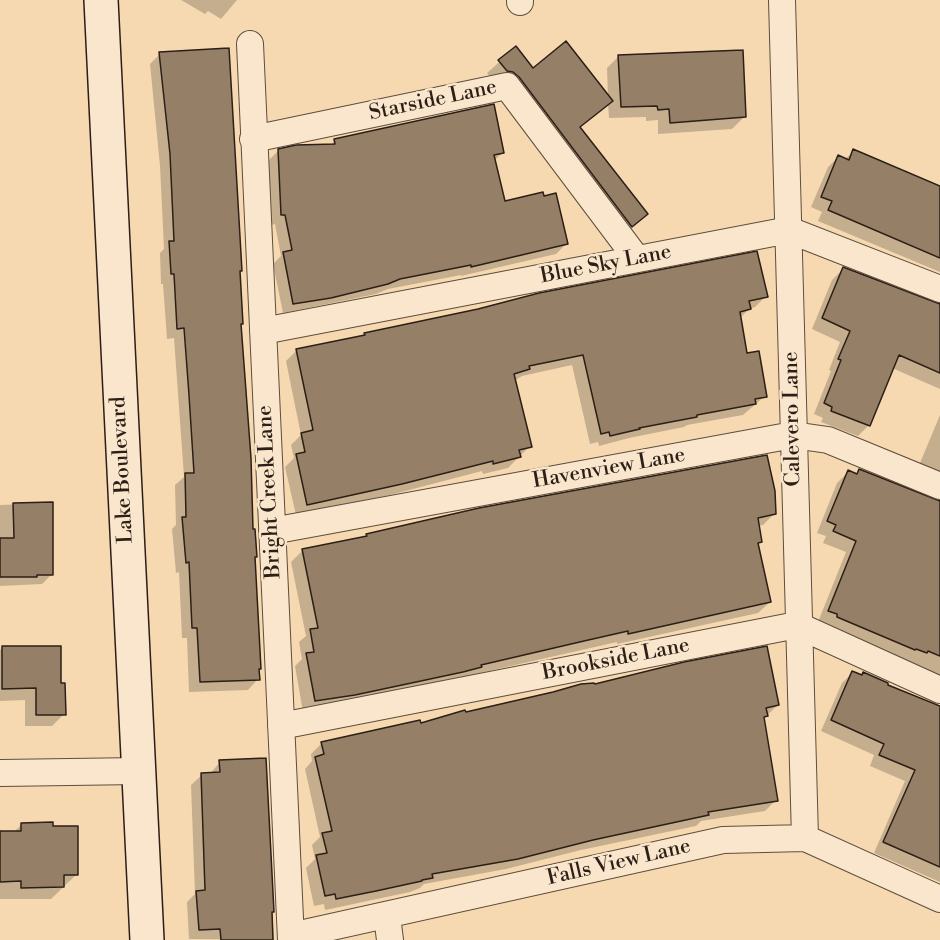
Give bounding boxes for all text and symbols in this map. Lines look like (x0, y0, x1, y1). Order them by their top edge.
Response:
street label: Starside Lane (367, 75, 499, 127)
street label: Blue Sky Lane (538, 240, 674, 290)
street label: Calevero Lane (779, 351, 807, 487)
street label: Lake Boulevard (107, 396, 139, 544)
street label: Bright Creek Lane (253, 405, 287, 579)
street label: Havenview Lane (531, 443, 687, 495)
street label: Brookside Lane (540, 633, 692, 687)
street label: Falls View Lane (545, 834, 693, 892)

